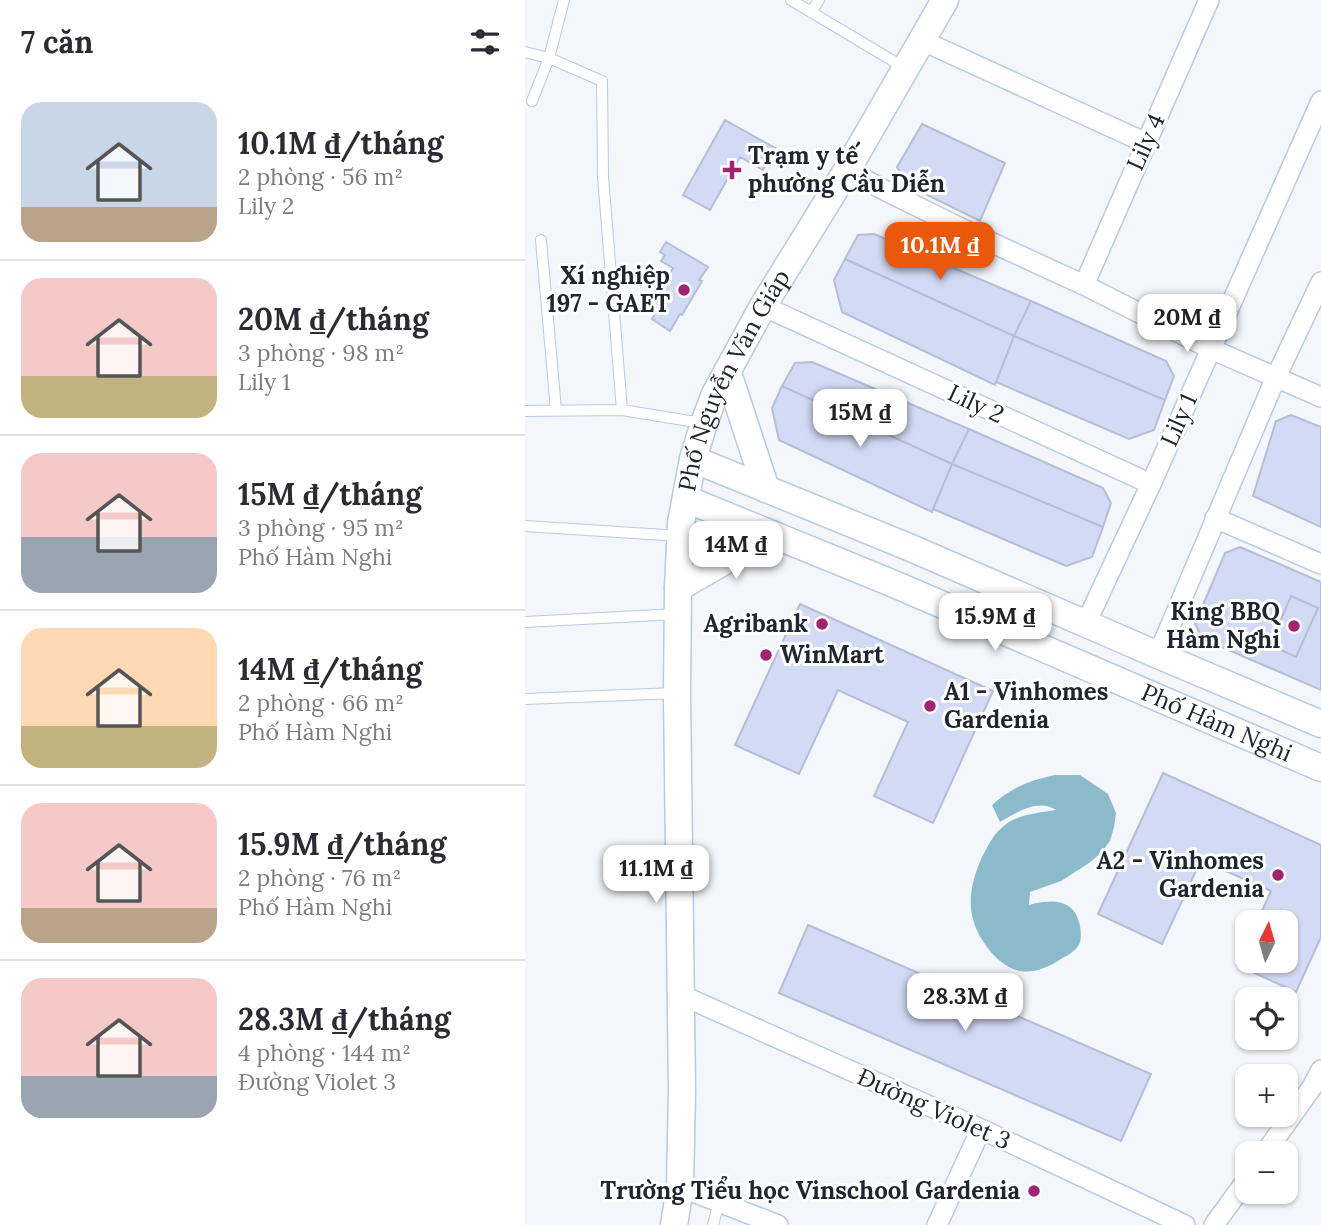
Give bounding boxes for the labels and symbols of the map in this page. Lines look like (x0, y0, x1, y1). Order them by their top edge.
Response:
street label: Lily 4 (1119, 109, 1172, 175)
place label: Trạm y tế phường Cầu Diễn (748, 140, 945, 199)
marker: Trạm y tế phường Cầu Diễn (722, 160, 742, 180)
pin: 10.1M ₫ (875, 222, 1005, 282)
place label: Xí nghiệp 197 - GAET (547, 260, 670, 319)
street label: Phố Nguyễn Văn Giáp (671, 263, 797, 494)
marker: Xí nghiệp 197 - GAET (676, 282, 692, 298)
pin: 20M ₫ (1138, 294, 1236, 354)
street label: Lily 2 (943, 377, 1009, 430)
street label: Lily 1 (1153, 388, 1204, 451)
pin: 15M ₫ (811, 390, 909, 449)
pin: 14M ₫ (687, 522, 785, 581)
pin: 15.9M ₫ (930, 594, 1060, 653)
place label: King BBQ Hàm Nghi (1166, 596, 1282, 655)
place label: Agribank (703, 608, 808, 639)
marker: Agribank (814, 616, 830, 632)
marker: King BBQ Hàm Nghi (1286, 618, 1302, 634)
place label: WinMart (780, 639, 885, 670)
marker: WinMart (758, 647, 774, 663)
place label: A1 - Vinhomes Gardenia (944, 676, 1108, 735)
street label: Phố Hàm Nghi (1137, 676, 1297, 769)
marker: A1 - Vinhomes Gardenia (922, 698, 938, 714)
place label: A2 - Vinhomes Gardenia (1096, 845, 1264, 904)
pin: 11.1M ₫ (591, 846, 721, 905)
marker: A2 - Vinhomes Gardenia (1270, 867, 1286, 883)
north arrow (1235, 910, 1299, 973)
pin: 28.3M ₫ (900, 974, 1030, 1033)
street label: Đường Violet 3 (853, 1061, 1016, 1156)
place label: Trường Tiểu học Vinschool Gardenia (601, 1175, 1020, 1206)
marker: Trường Tiểu học Vinschool Gardenia (1026, 1183, 1042, 1199)

